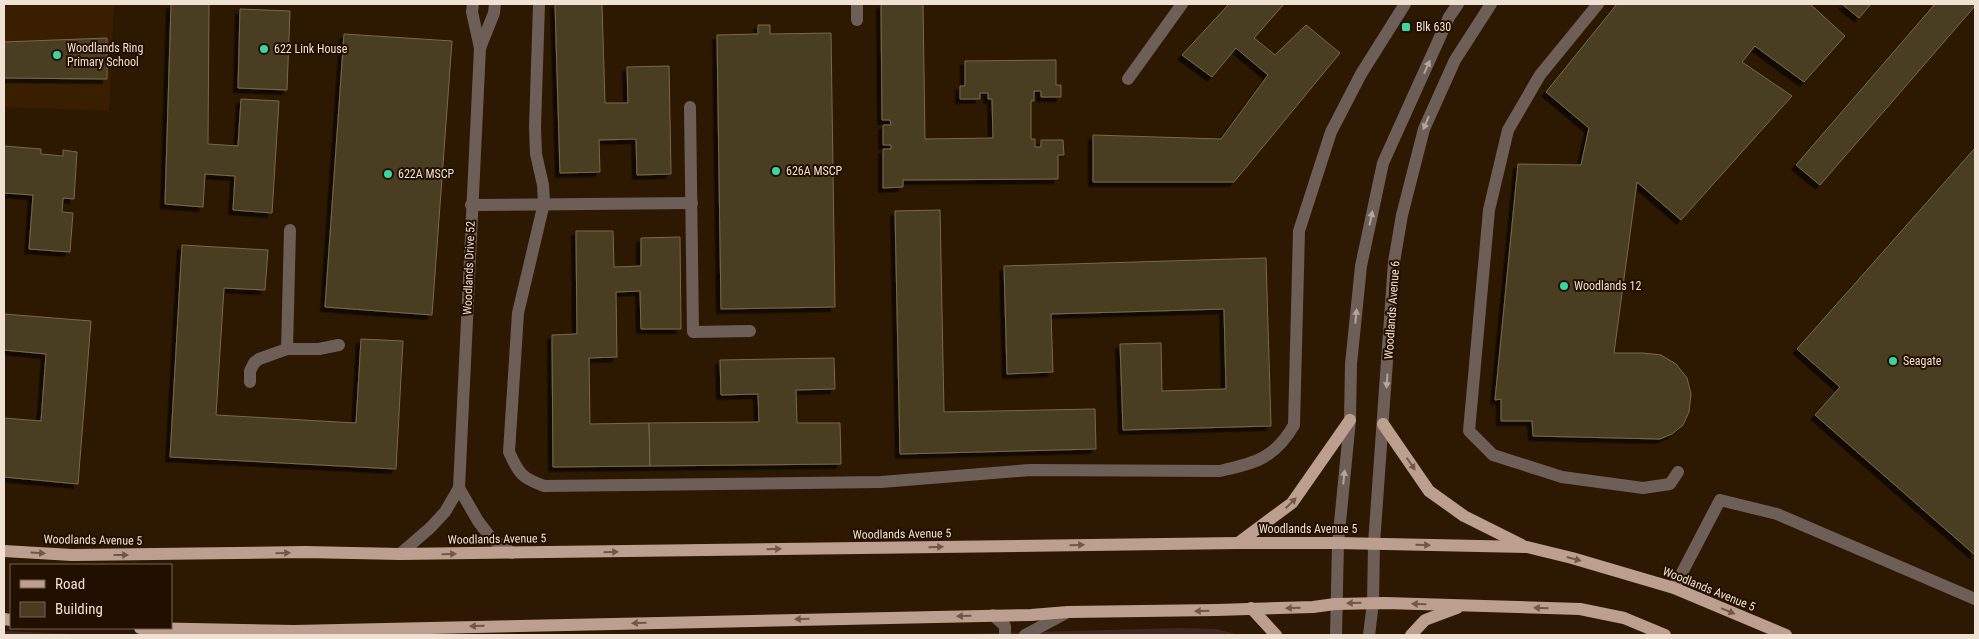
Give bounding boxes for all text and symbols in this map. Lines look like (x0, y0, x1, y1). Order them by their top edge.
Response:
place label: Blk 630 (1416, 20, 1451, 34)
marker: Blk 630 (1400, 21, 1412, 33)
place label: Woodlands Ring Primary School (67, 41, 143, 69)
place label: 622 Link House (274, 42, 348, 56)
marker: 622 Link House (258, 43, 270, 55)
marker: Woodlands Ring Primary School (51, 49, 63, 61)
one-way arrow (1423, 60, 1431, 74)
one-way arrow (1422, 116, 1430, 130)
place label: 626A MSCP (786, 164, 843, 178)
marker: 626A MSCP (770, 165, 782, 177)
place label: 622A MSCP (398, 167, 455, 181)
marker: 622A MSCP (382, 168, 394, 180)
one-way arrow (1367, 211, 1375, 226)
street label: Woodlands Drive 52 (460, 221, 478, 315)
street label: Woodlands Avenue 6 (1382, 260, 1402, 360)
place label: Woodlands 12 (1574, 279, 1641, 293)
marker: Woodlands 12 (1558, 280, 1570, 292)
one-way arrow (1352, 308, 1360, 324)
place label: Seagate (1903, 354, 1942, 368)
marker: Seagate (1887, 355, 1899, 367)
one-way arrow (1382, 373, 1390, 389)
one-way arrow (1406, 457, 1416, 471)
one-way arrow (1340, 468, 1348, 484)
one-way arrow (1285, 497, 1297, 509)
street label: Woodlands Avenue 5 (1259, 522, 1357, 536)
street label: Woodlands Avenue 5 (853, 526, 952, 542)
street label: Woodlands Avenue 5 (448, 531, 547, 547)
street label: Woodlands Avenue 5 (44, 532, 143, 548)
one-way arrow (1069, 541, 1085, 549)
one-way arrow (1415, 541, 1431, 549)
one-way arrow (929, 543, 945, 551)
one-way arrow (766, 545, 782, 553)
one-way arrow (604, 547, 620, 555)
one-way arrow (276, 549, 292, 557)
one-way arrow (30, 550, 46, 558)
one-way arrow (441, 550, 457, 558)
one-way arrow (113, 551, 129, 559)
one-way arrow (1567, 555, 1582, 563)
legend (10, 564, 172, 629)
street label: Woodlands Avenue 5 (1661, 564, 1757, 614)
text: Road (55, 575, 85, 593)
text: Building (55, 600, 103, 618)
one-way arrow (1346, 600, 1362, 608)
one-way arrow (1410, 600, 1426, 608)
one-way arrow (1533, 603, 1549, 611)
one-way arrow (1285, 604, 1301, 612)
one-way arrow (1194, 607, 1210, 615)
one-way arrow (1721, 607, 1735, 615)
one-way arrow (956, 612, 972, 620)
one-way arrow (794, 615, 810, 623)
one-way arrow (631, 620, 647, 628)
one-way arrow (469, 622, 485, 630)

